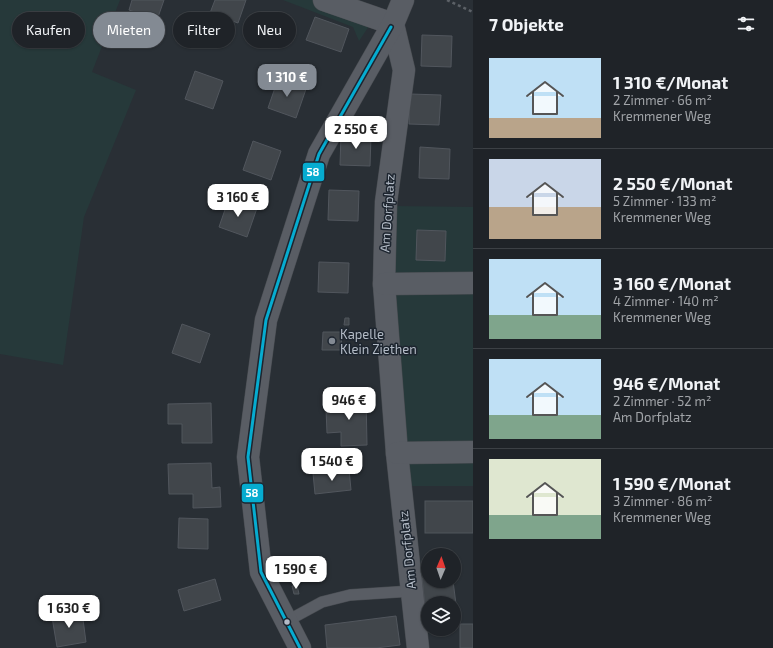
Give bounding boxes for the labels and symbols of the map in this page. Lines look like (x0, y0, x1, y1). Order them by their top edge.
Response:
pin: 1 310 € (250, 64, 324, 98)
pin: 2 550 € (319, 116, 393, 150)
line badge: 58 (302, 162, 325, 182)
text: 58 (307, 165, 320, 178)
street label: Am Dorfplatz (376, 173, 398, 253)
pin: 3 160 € (201, 184, 275, 218)
place label: Kapelle Klein Ziethen (340, 326, 417, 357)
marker: Kapelle Klein Ziethen (327, 336, 337, 346)
pin: 946 € (321, 387, 377, 421)
pin: 1 540 € (295, 448, 369, 482)
line badge: 58 (241, 483, 264, 503)
text: 58 (246, 486, 259, 499)
street label: Am Dorfplatz (395, 510, 419, 590)
north arrow (421, 548, 461, 588)
pin: 1 590 € (259, 556, 333, 590)
pin: 1 630 € (32, 595, 106, 629)
unlabelled marker (282, 617, 292, 627)

